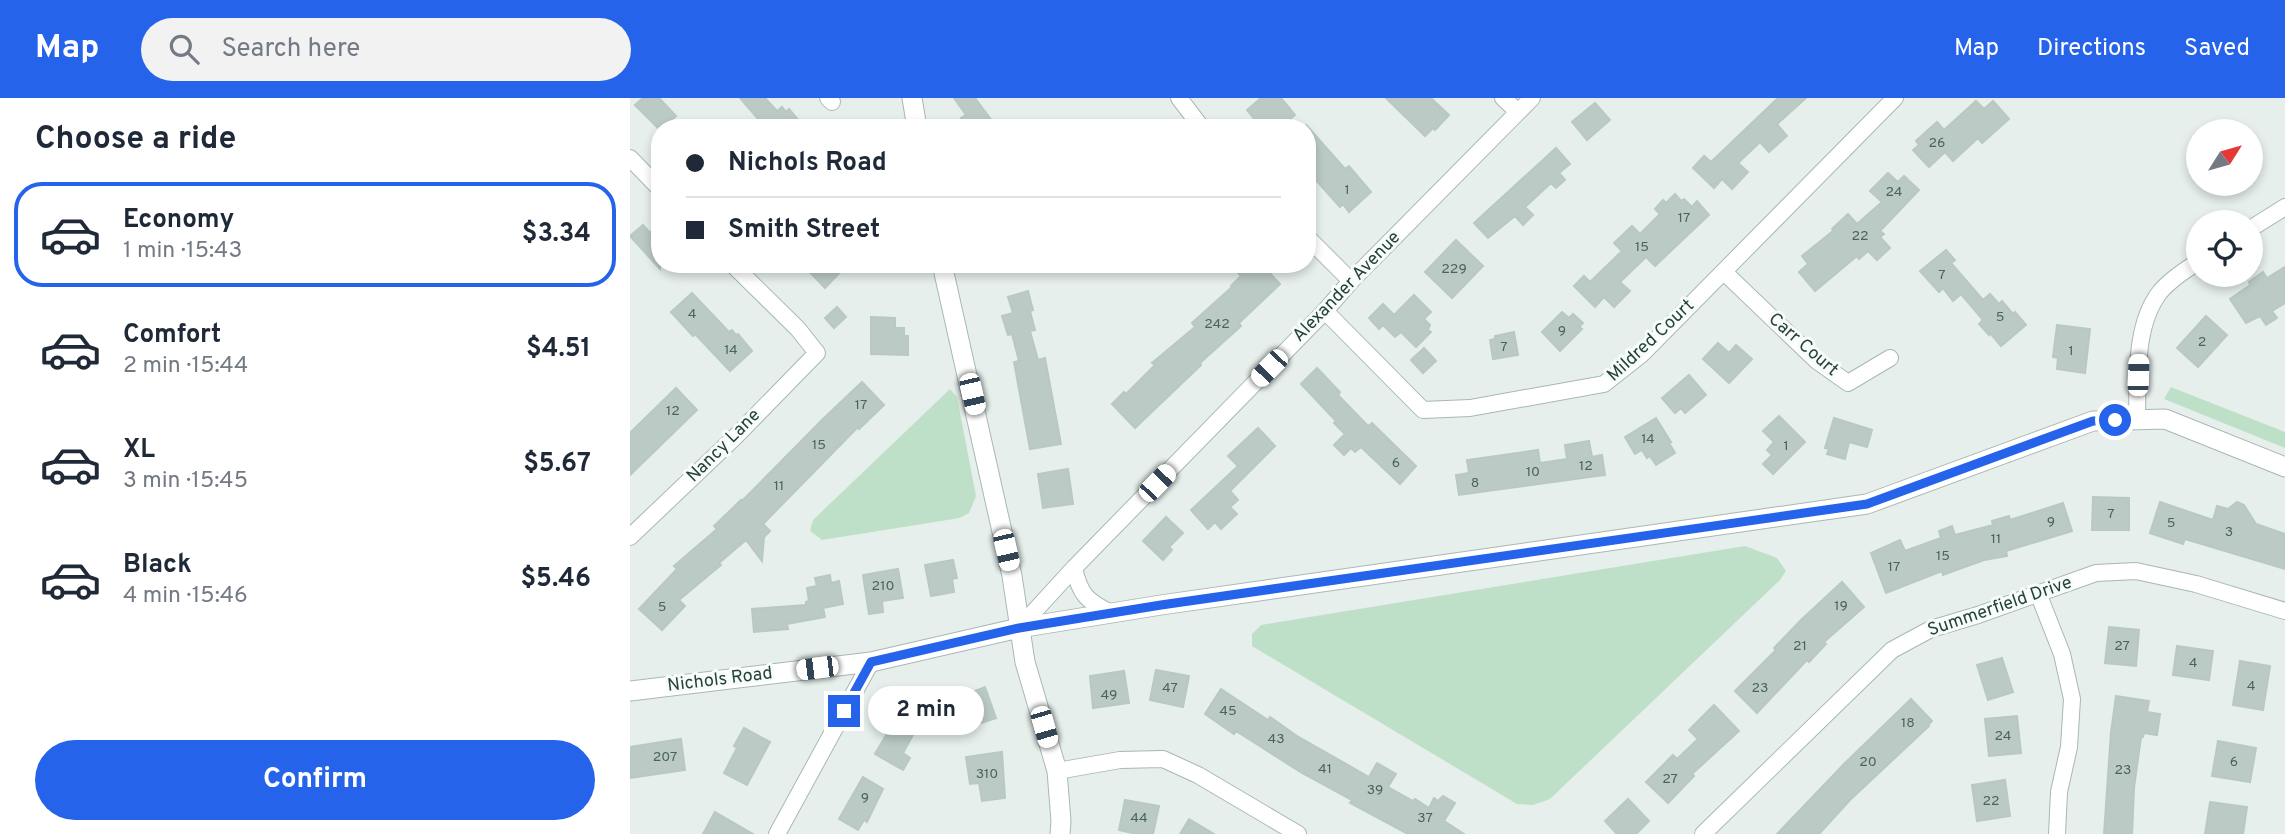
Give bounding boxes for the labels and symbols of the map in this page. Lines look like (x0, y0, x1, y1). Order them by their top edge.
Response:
north arrow (2186, 119, 2263, 196)
house number: 26 (1929, 135, 1945, 152)
house number: 1 (1344, 182, 1350, 199)
house number: 24 (1885, 184, 1903, 201)
house number: 17 (1678, 210, 1690, 227)
street label: Alexander Avenue (1288, 227, 1406, 347)
house number: 22 (1851, 228, 1869, 245)
house number: 15 (1635, 239, 1649, 256)
house number: 229 (1441, 261, 1467, 278)
house number: 7 (1938, 267, 1946, 284)
street label: Mildred Court (1603, 295, 1699, 387)
house number: 4 (688, 306, 696, 323)
street label: Carr Court (1763, 308, 1843, 382)
house number: 5 (1996, 309, 2004, 326)
house number: 242 (1204, 316, 1230, 333)
house number: 9 (1558, 323, 1566, 340)
house number: 2 (2198, 334, 2206, 351)
house number: 7 (1500, 339, 1508, 356)
house number: 14 (724, 342, 738, 359)
house number: 1 (2068, 343, 2074, 360)
car (1247, 346, 1292, 390)
car (2127, 354, 2150, 396)
car (958, 371, 987, 417)
house number: 17 (855, 397, 867, 414)
house number: 12 (666, 403, 680, 420)
street label: Nancy Lane (682, 404, 766, 488)
route start (2099, 404, 2131, 436)
house number: 14 (1641, 431, 1655, 448)
house number: 15 (812, 437, 826, 454)
house number: 1 (1783, 438, 1789, 455)
house number: 6 (1392, 455, 1400, 472)
house number: 12 (1579, 458, 1593, 475)
car (1135, 461, 1180, 505)
house number: 10 (1526, 464, 1540, 481)
house number: 8 (1471, 475, 1479, 492)
house number: 11 (774, 478, 784, 495)
house number: 7 (2107, 506, 2115, 523)
house number: 9 (2047, 514, 2055, 531)
house number: 5 (2167, 515, 2175, 532)
house number: 3 (2225, 524, 2233, 541)
car (992, 527, 1021, 573)
house number: 11 (1991, 531, 2001, 548)
house number: 15 (1936, 548, 1950, 565)
house number: 17 (1888, 559, 1900, 576)
street label: Summerfield Drive (1925, 572, 2075, 642)
house number: 210 (872, 578, 894, 595)
house number: 19 (1834, 598, 1848, 615)
house number: 5 (658, 599, 666, 616)
house number: 21 (1793, 638, 1807, 655)
house number: 27 (2114, 638, 2130, 655)
car (795, 655, 840, 681)
house number: 4 (2189, 655, 2197, 672)
street label: Nichols Road (666, 662, 774, 698)
house number: 4 (2247, 678, 2255, 695)
house number: 47 (1162, 680, 1178, 697)
house number: 23 (1752, 680, 1769, 697)
callout: 2 min (868, 686, 984, 736)
house number: 49 (1101, 687, 1117, 704)
route end (828, 695, 860, 727)
house number: 45 (1219, 703, 1237, 720)
car (1029, 704, 1060, 750)
house number: 18 (1901, 715, 1915, 732)
house number: 24 (1994, 728, 2012, 745)
house number: 43 (1267, 731, 1285, 748)
house number: 207 (653, 749, 677, 766)
house number: 20 (1859, 754, 1877, 771)
house number: 6 (2230, 754, 2238, 771)
house number: 41 (1318, 761, 1332, 778)
house number: 23 (2115, 762, 2132, 779)
house number: 310 (976, 766, 998, 783)
house number: 27 (1662, 771, 1678, 788)
house number: 39 (1367, 782, 1383, 799)
house number: 9 (861, 790, 869, 807)
house number: 22 (1982, 793, 2000, 810)
house number: 44 (1130, 810, 1148, 827)
house number: 37 (1417, 810, 1433, 827)

